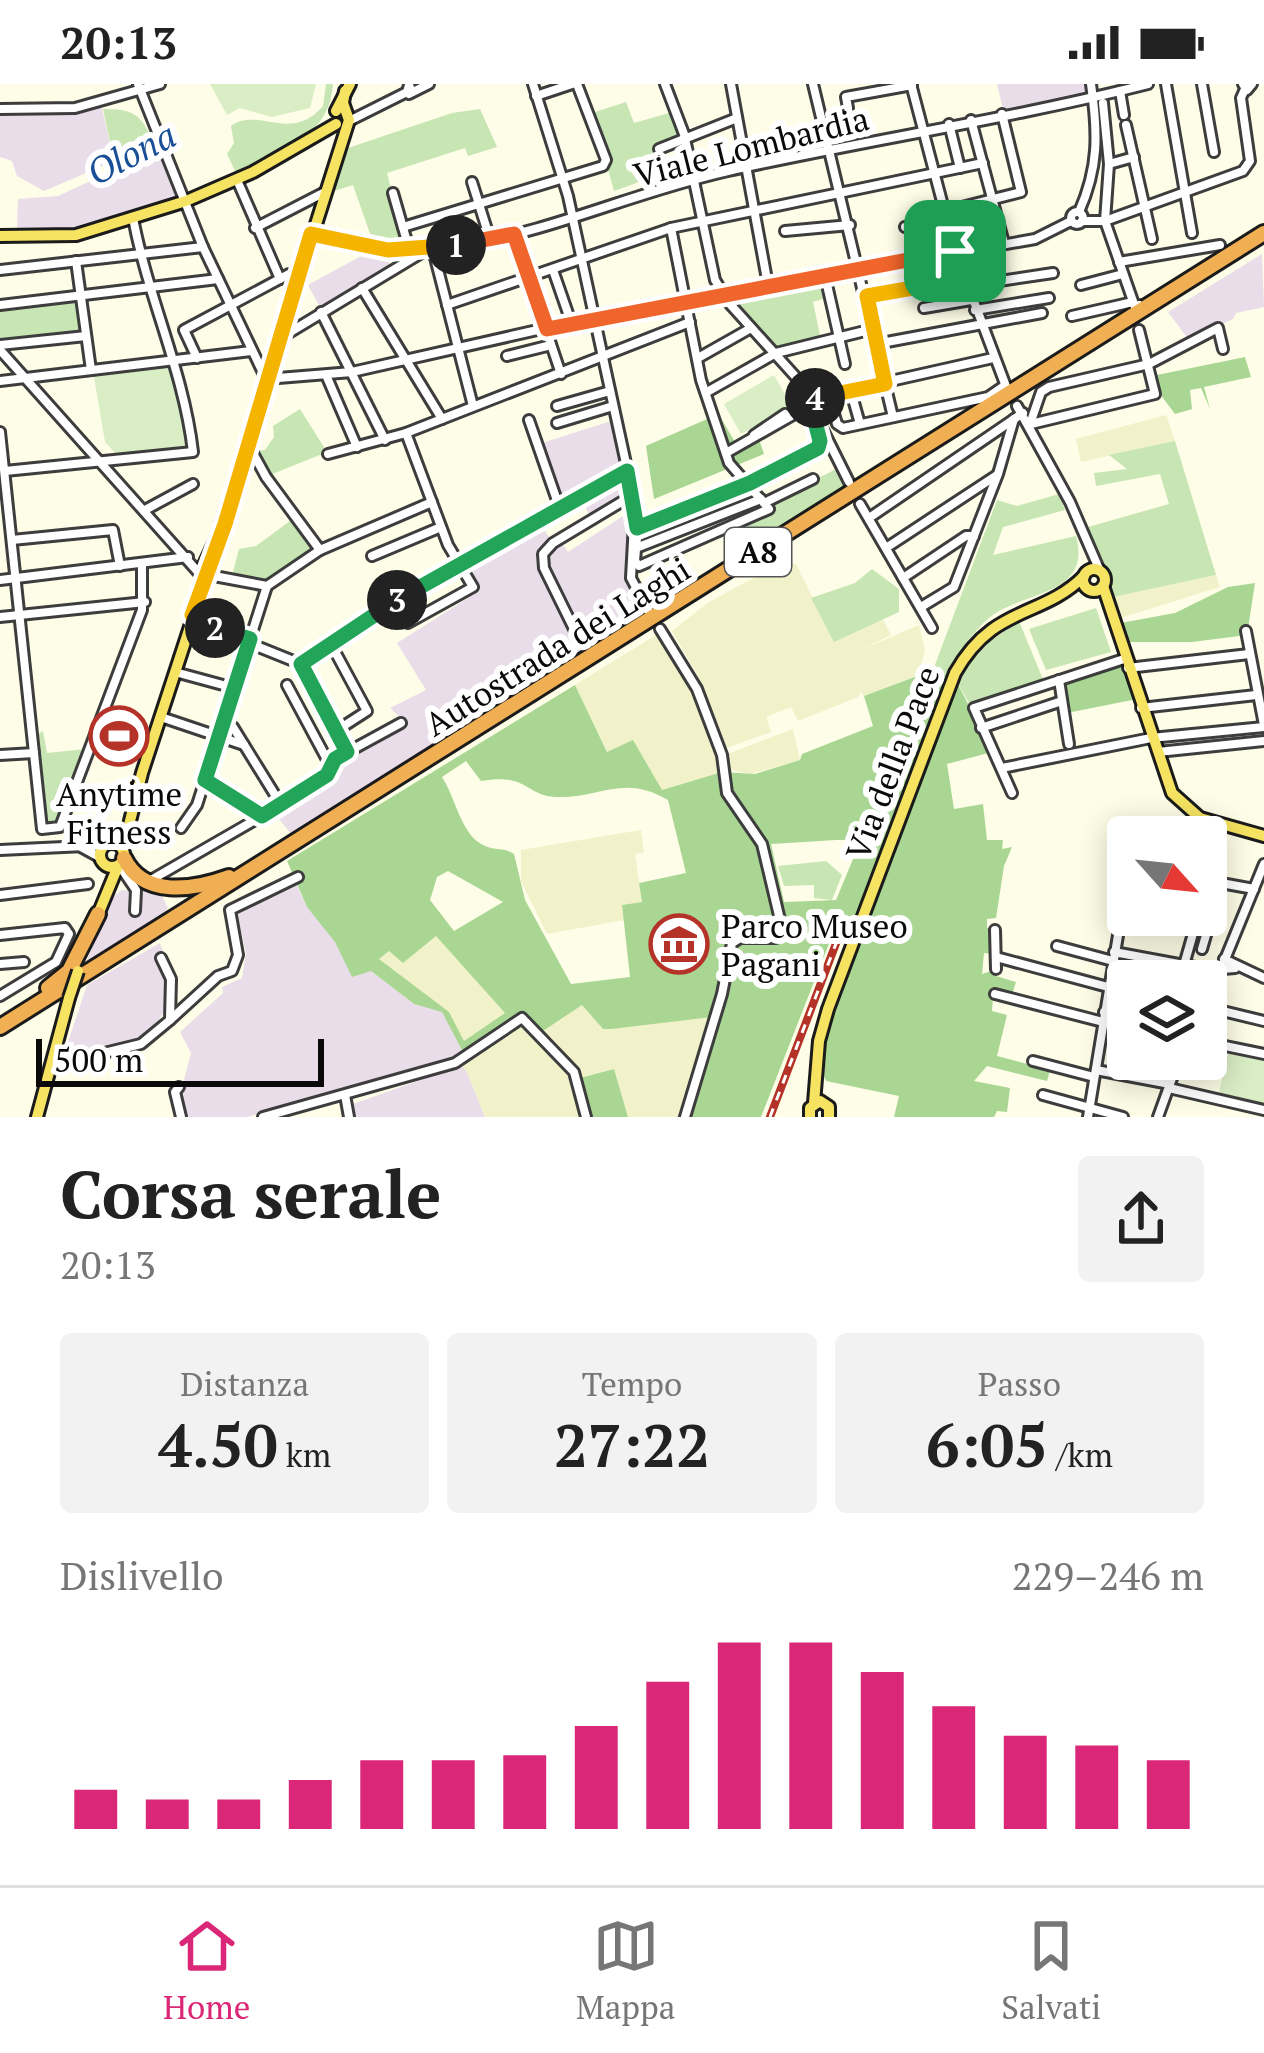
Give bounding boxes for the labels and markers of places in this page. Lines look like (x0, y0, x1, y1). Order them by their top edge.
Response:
pin (904, 200, 1006, 302)
pin: 1 (426, 215, 486, 275)
pin: 4 (785, 368, 845, 428)
pin: 3 (367, 570, 427, 630)
pin: 2 (185, 598, 245, 658)
sports icon: Anytime Fitness (88, 705, 150, 767)
place label: Anytime Fitness (56, 772, 182, 853)
place label: Parco Museo Pagani (721, 904, 908, 985)
museum icon: Parco Museo Pagani (648, 913, 710, 975)

